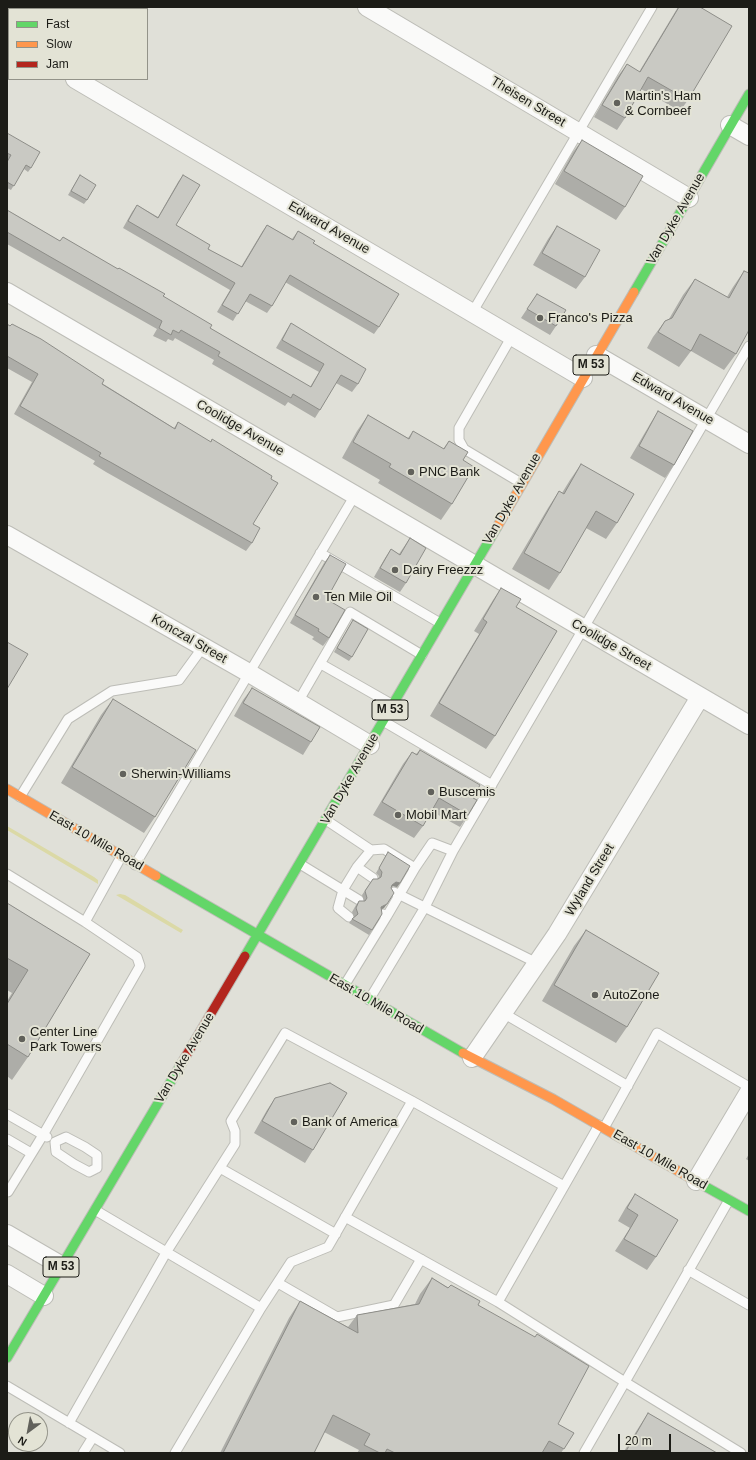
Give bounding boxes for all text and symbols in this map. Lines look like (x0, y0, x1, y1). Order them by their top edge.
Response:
legend (8, 8, 148, 80)
text: Fast (46, 17, 69, 31)
text: Slow (46, 37, 72, 51)
text: Jam (46, 57, 69, 71)
street label: Theisen Street (488, 74, 568, 130)
place label: Martin's Ham & Cornbeef (625, 88, 701, 119)
marker: Martin's Ham & Cornbeef (612, 98, 622, 108)
street label: Van Dyke Avenue (644, 171, 708, 267)
street label: Edward Avenue (285, 198, 373, 258)
place label: Franco's Pizza (548, 310, 633, 326)
marker: Franco's Pizza (535, 313, 545, 323)
road number: M 53 (573, 355, 609, 375)
street label: Edward Avenue (629, 369, 717, 429)
street label: Coolidge Avenue (193, 397, 287, 459)
street label: Van Dyke Avenue (480, 451, 544, 547)
place label: PNC Bank (419, 464, 480, 480)
marker: PNC Bank (406, 467, 416, 477)
place label: Dairy Freezzz (403, 562, 483, 578)
marker: Dairy Freezzz (390, 565, 400, 575)
place label: Ten Mile Oil (324, 589, 392, 605)
marker: Ten Mile Oil (311, 592, 321, 602)
street label: Konczal Street (148, 611, 230, 667)
street label: Coolidge Street (568, 616, 654, 674)
road number: M 53 (372, 700, 408, 720)
street label: Van Dyke Avenue (318, 731, 382, 827)
place label: Sherwin-Williams (131, 766, 231, 782)
marker: Sherwin-Williams (118, 769, 128, 779)
place label: Buscemis (439, 784, 495, 800)
marker: Buscemis (426, 787, 436, 797)
place label: Mobil Mart (406, 807, 467, 823)
street label: East 10 Mile Road (46, 808, 146, 874)
marker: Mobil Mart (393, 810, 403, 820)
street label: Wyland Street (562, 841, 618, 919)
street label: East 10 Mile Road (326, 971, 426, 1037)
place label: AutoZone (603, 987, 659, 1003)
marker: AutoZone (590, 990, 600, 1000)
street label: Van Dyke Avenue (152, 1010, 218, 1106)
place label: Center Line Park Towers (30, 1024, 102, 1055)
marker: Center Line Park Towers (17, 1034, 27, 1044)
place label: Bank of America (302, 1114, 397, 1130)
marker: Bank of America (289, 1117, 299, 1127)
street label: East 10 Mile Road (610, 1127, 710, 1193)
road number: M 53 (43, 1257, 79, 1277)
north arrow (8, 1412, 48, 1452)
scale bar (620, 1426, 673, 1452)
text: N (16, 1434, 29, 1449)
text: 20 m (625, 1434, 652, 1448)

